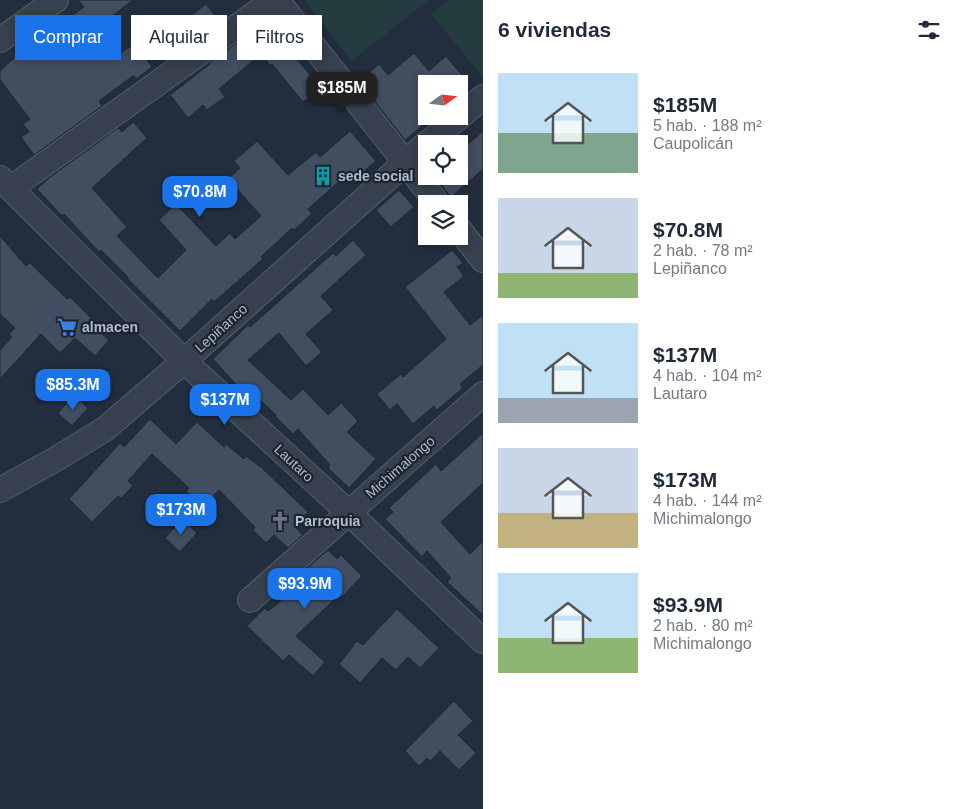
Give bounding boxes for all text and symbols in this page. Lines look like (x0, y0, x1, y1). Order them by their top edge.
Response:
chip: Comprar (15, 15, 121, 60)
chip: Alquilar (131, 15, 227, 60)
chip: Filtros (237, 15, 322, 60)
icon: filters (915, 16, 943, 44)
text: 6 viviendas (498, 18, 611, 41)
pin: $185M (307, 72, 377, 114)
north arrow (418, 75, 468, 125)
map controls (418, 75, 468, 245)
text: $185M (318, 79, 366, 96)
icon: home (538, 93, 598, 153)
text: $185M (653, 93, 717, 116)
text: 5 hab. · 188 m² (653, 117, 762, 134)
button: locate (418, 135, 468, 185)
text: Caupolicán (653, 135, 733, 152)
building icon: sede social (312, 165, 334, 187)
place label: sede social (338, 168, 414, 184)
pin: $70.8M (159, 176, 241, 218)
text: $70.8M (173, 183, 227, 200)
button: layers (418, 195, 468, 245)
icon: home (538, 218, 598, 278)
text: $70.8M (653, 218, 723, 241)
text: 2 hab. · 78 m² (653, 242, 753, 259)
text: Lepiñanco (653, 260, 727, 277)
street label: Lepiñanco (192, 300, 251, 356)
supermarket icon: almacen (56, 316, 78, 338)
place label: almacen (82, 319, 138, 335)
icon: home (538, 343, 598, 403)
text: $137M (653, 343, 717, 366)
text: 4 hab. · 104 m² (653, 367, 762, 384)
pin: $85.3M (32, 368, 114, 411)
text: $85.3M (46, 376, 100, 393)
pin: $137M (190, 384, 260, 426)
text: Lautaro (653, 385, 707, 402)
text: $137M (201, 391, 249, 408)
street label: Michimalongo (362, 432, 438, 501)
street label: Lautaro (271, 441, 317, 485)
icon: home (538, 468, 598, 528)
text: $173M (653, 468, 717, 491)
text: 4 hab. · 144 m² (653, 492, 762, 509)
pin: $173M (146, 494, 216, 536)
text: $173M (157, 501, 205, 518)
church icon: Parroquia (269, 510, 291, 532)
text: Michimalongo (653, 510, 752, 527)
place label: Parroquia (295, 513, 361, 529)
pin: $93.9M (264, 568, 346, 610)
text: $93.9M (278, 575, 332, 592)
icon: home (538, 593, 598, 653)
text: $93.9M (653, 593, 723, 616)
text: 2 hab. · 80 m² (653, 617, 753, 634)
text: Michimalongo (653, 635, 752, 652)

